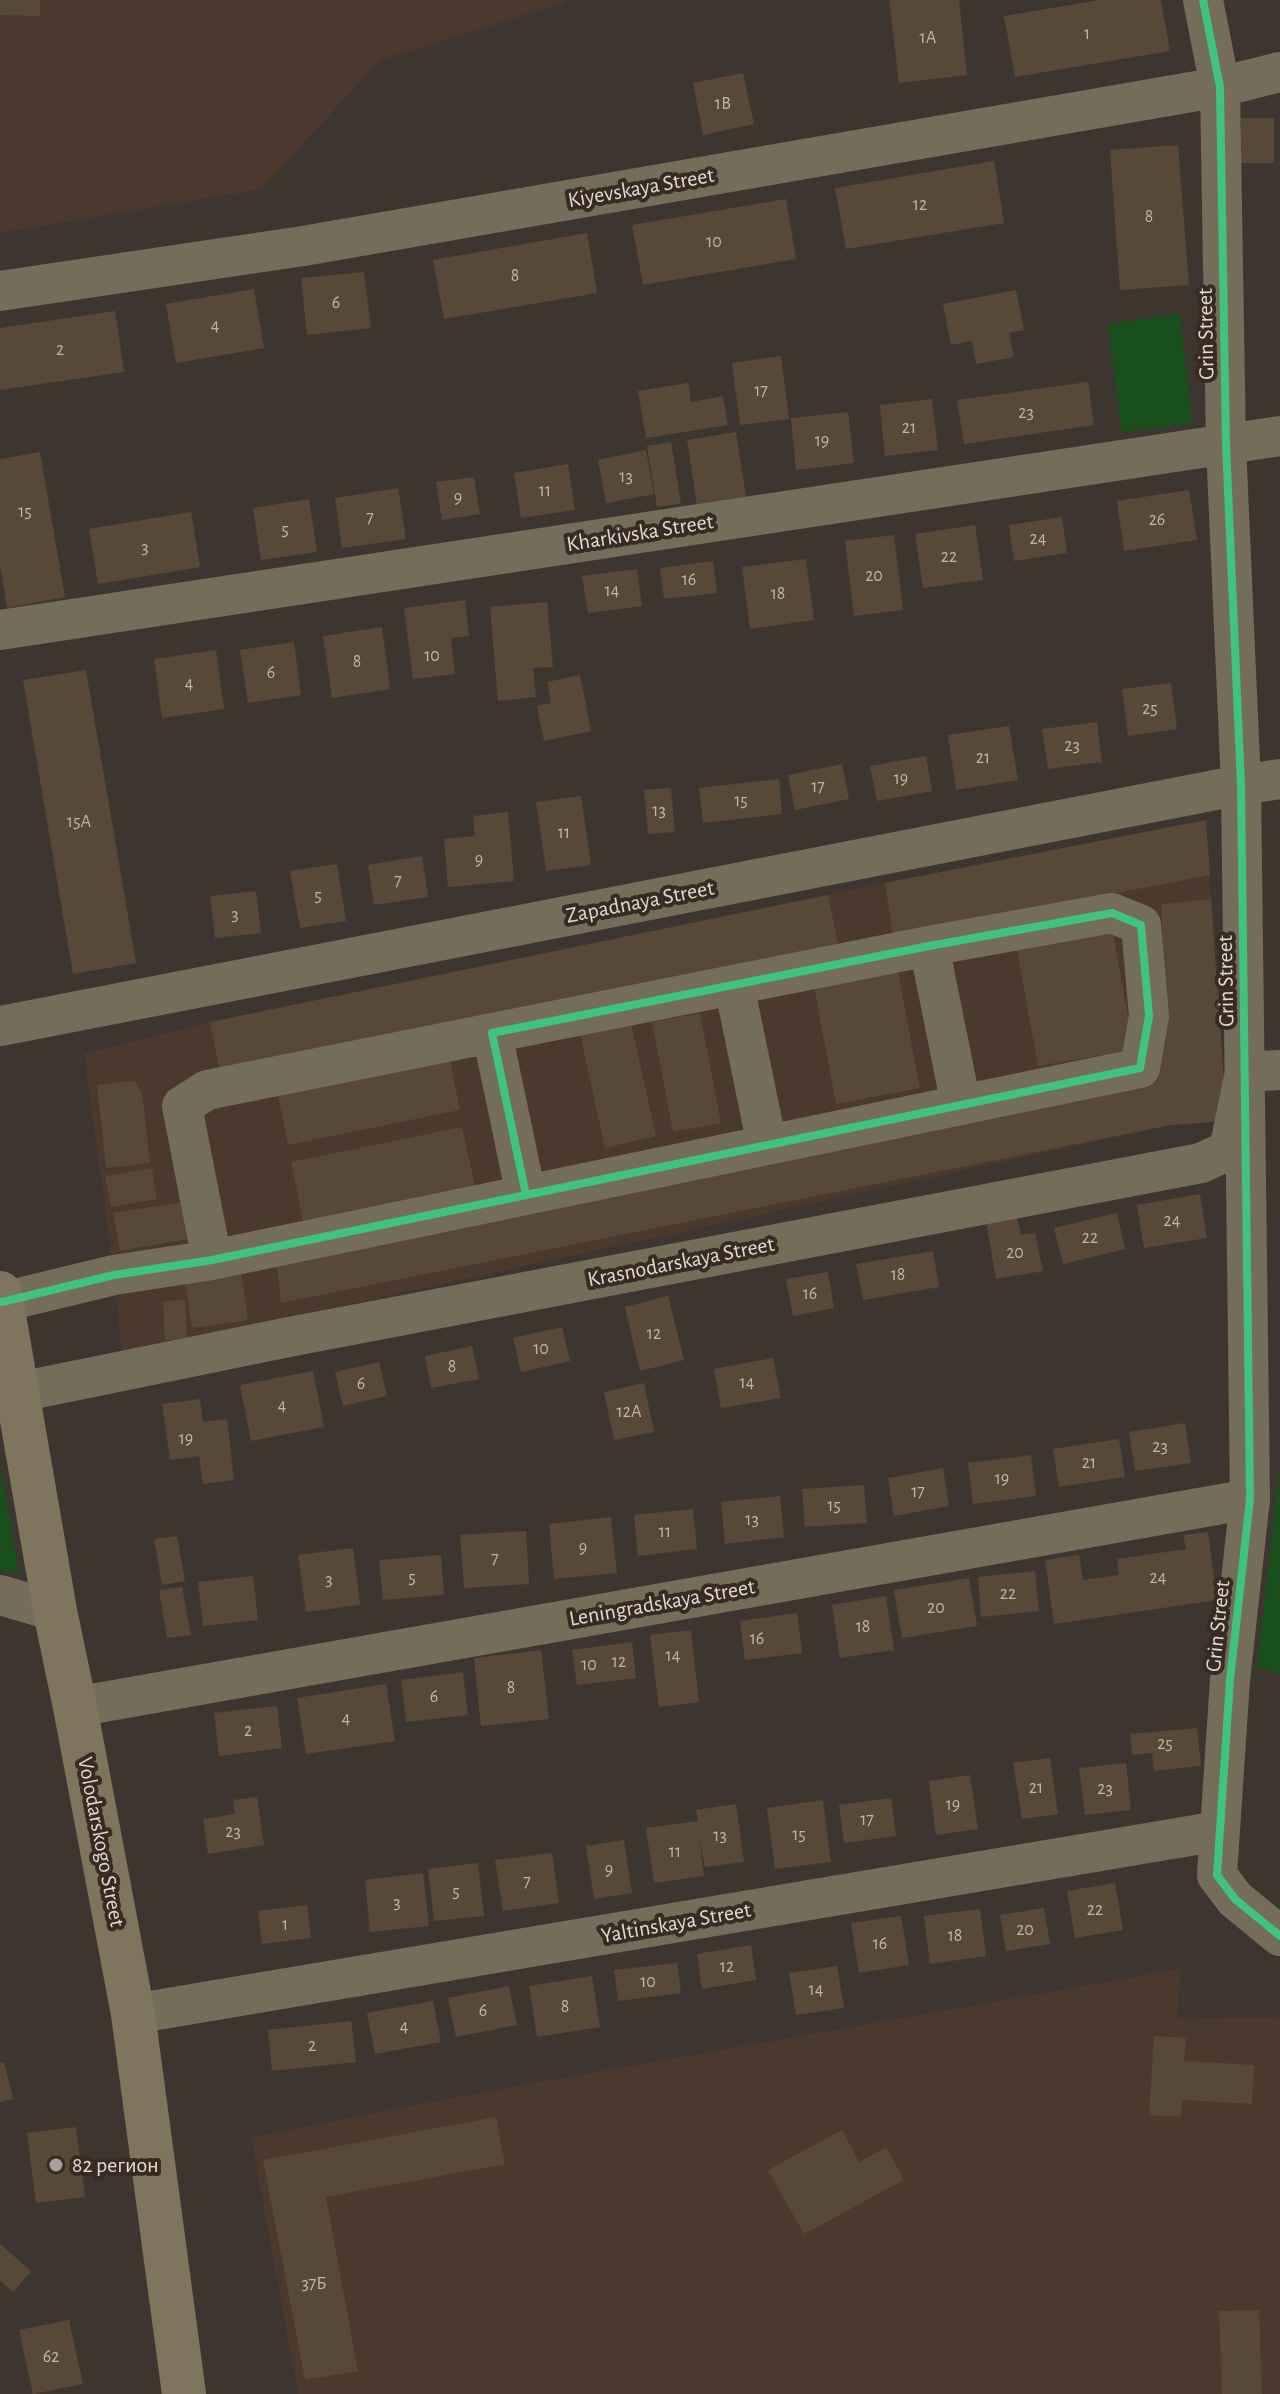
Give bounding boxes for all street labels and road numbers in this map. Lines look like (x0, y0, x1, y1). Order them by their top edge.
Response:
street label: Kiyevskaya Street (566, 162, 716, 214)
street label: Grin Street (1192, 288, 1220, 380)
street label: Kharkivska Street (565, 508, 715, 558)
street label: Zapadnaya Street (564, 875, 716, 929)
street label: Grin Street (1212, 935, 1240, 1027)
street label: Krasnodarskaya Street (585, 1231, 777, 1293)
street label: Leningradskaya Street (567, 1574, 757, 1632)
street label: Grin Street (1200, 1579, 1236, 1673)
street label: Volodarskogo Street (72, 1755, 130, 1929)
street label: Yaltinskaya Street (599, 1897, 753, 1949)

